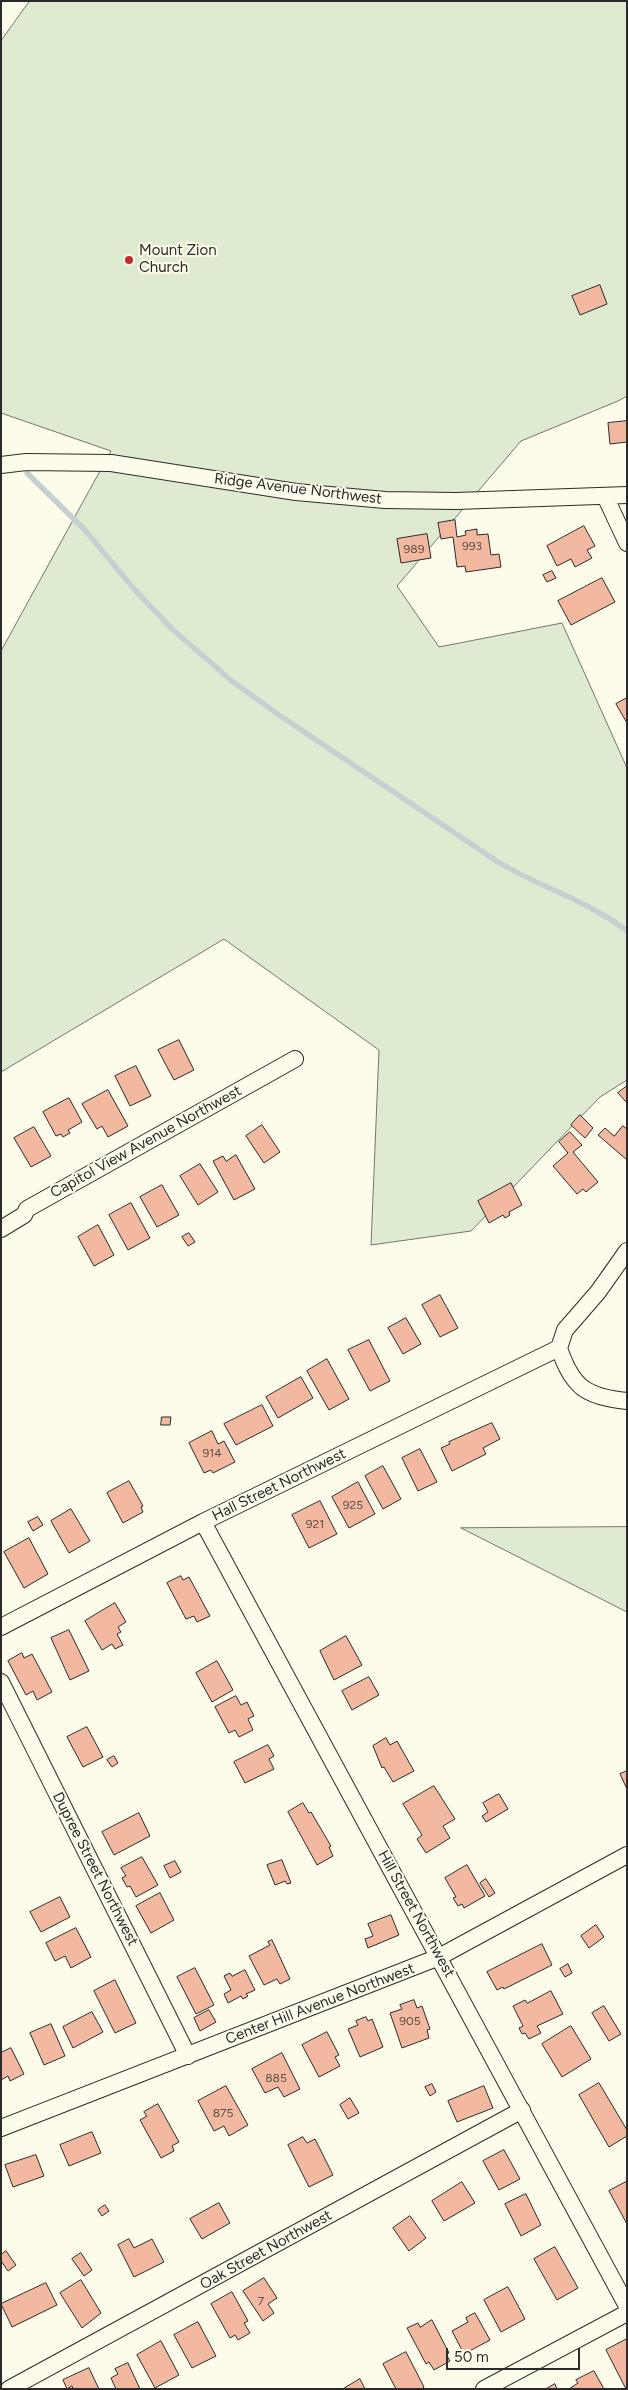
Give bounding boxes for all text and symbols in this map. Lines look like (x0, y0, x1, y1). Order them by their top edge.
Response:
place label: Mount Zion Church (139, 242, 217, 277)
marker: Mount Zion Church (123, 254, 135, 266)
street label: Ridge Avenue Northwest (213, 470, 383, 508)
house number: 993 (462, 539, 482, 553)
house number: 989 (404, 542, 424, 556)
street label: Capitol View Avenue Northwest (47, 1082, 245, 1202)
street label: Hall Street Northwest (209, 1445, 349, 1525)
house number: 914 (202, 1446, 222, 1460)
house number: 925 (343, 1498, 363, 1512)
house number: 921 (306, 1517, 324, 1531)
street label: Dupree Street Northwest (48, 1789, 142, 1949)
street label: Hill Street Northwest (374, 1847, 458, 1981)
street label: Center Hill Avenue Northwest (223, 1960, 417, 2048)
house number: 905 (399, 2014, 421, 2028)
house number: 885 (265, 2071, 287, 2085)
house number: 875 (213, 2106, 233, 2120)
street label: Oak Street Northwest (197, 2206, 335, 2294)
house number: 7 (258, 2294, 264, 2308)
scale bar (448, 2338, 582, 2370)
text: 50 m (454, 2348, 489, 2366)

